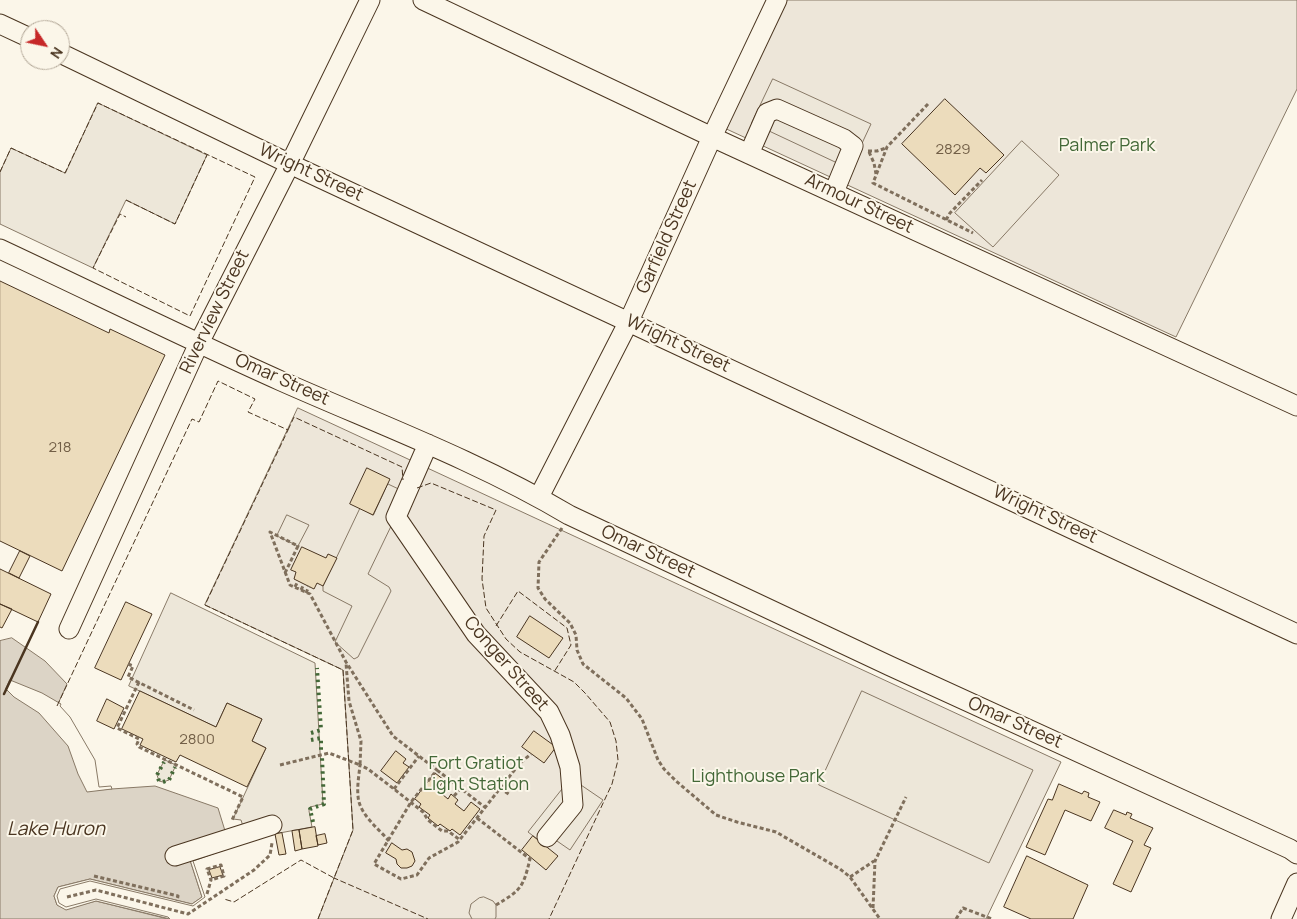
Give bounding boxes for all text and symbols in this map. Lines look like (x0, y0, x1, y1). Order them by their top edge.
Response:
north arrow (20, 20, 70, 70)
text: N (46, 44, 68, 63)
park label: Palmer Park (1059, 135, 1155, 157)
street label: Wright Street (255, 139, 367, 207)
house number: 2829 (935, 141, 971, 159)
street label: Armour Street (801, 169, 917, 239)
street label: Garfield Street (632, 177, 702, 297)
street label: Riverview Street (176, 247, 254, 377)
street label: Wright Street (622, 310, 734, 378)
street label: Omar Street (231, 350, 333, 410)
house number: 218 (48, 439, 72, 457)
street label: Wright Street (989, 481, 1101, 549)
street label: Omar Street (598, 521, 698, 583)
street label: Conger Street (459, 612, 553, 716)
street label: Omar Street (964, 693, 1066, 753)
house number: 2800 (179, 731, 215, 749)
park label: Fort Gratiot Light Station (423, 753, 529, 796)
park label: Lighthouse Park (691, 766, 825, 788)
water label: Lake Huron (7, 819, 105, 841)

